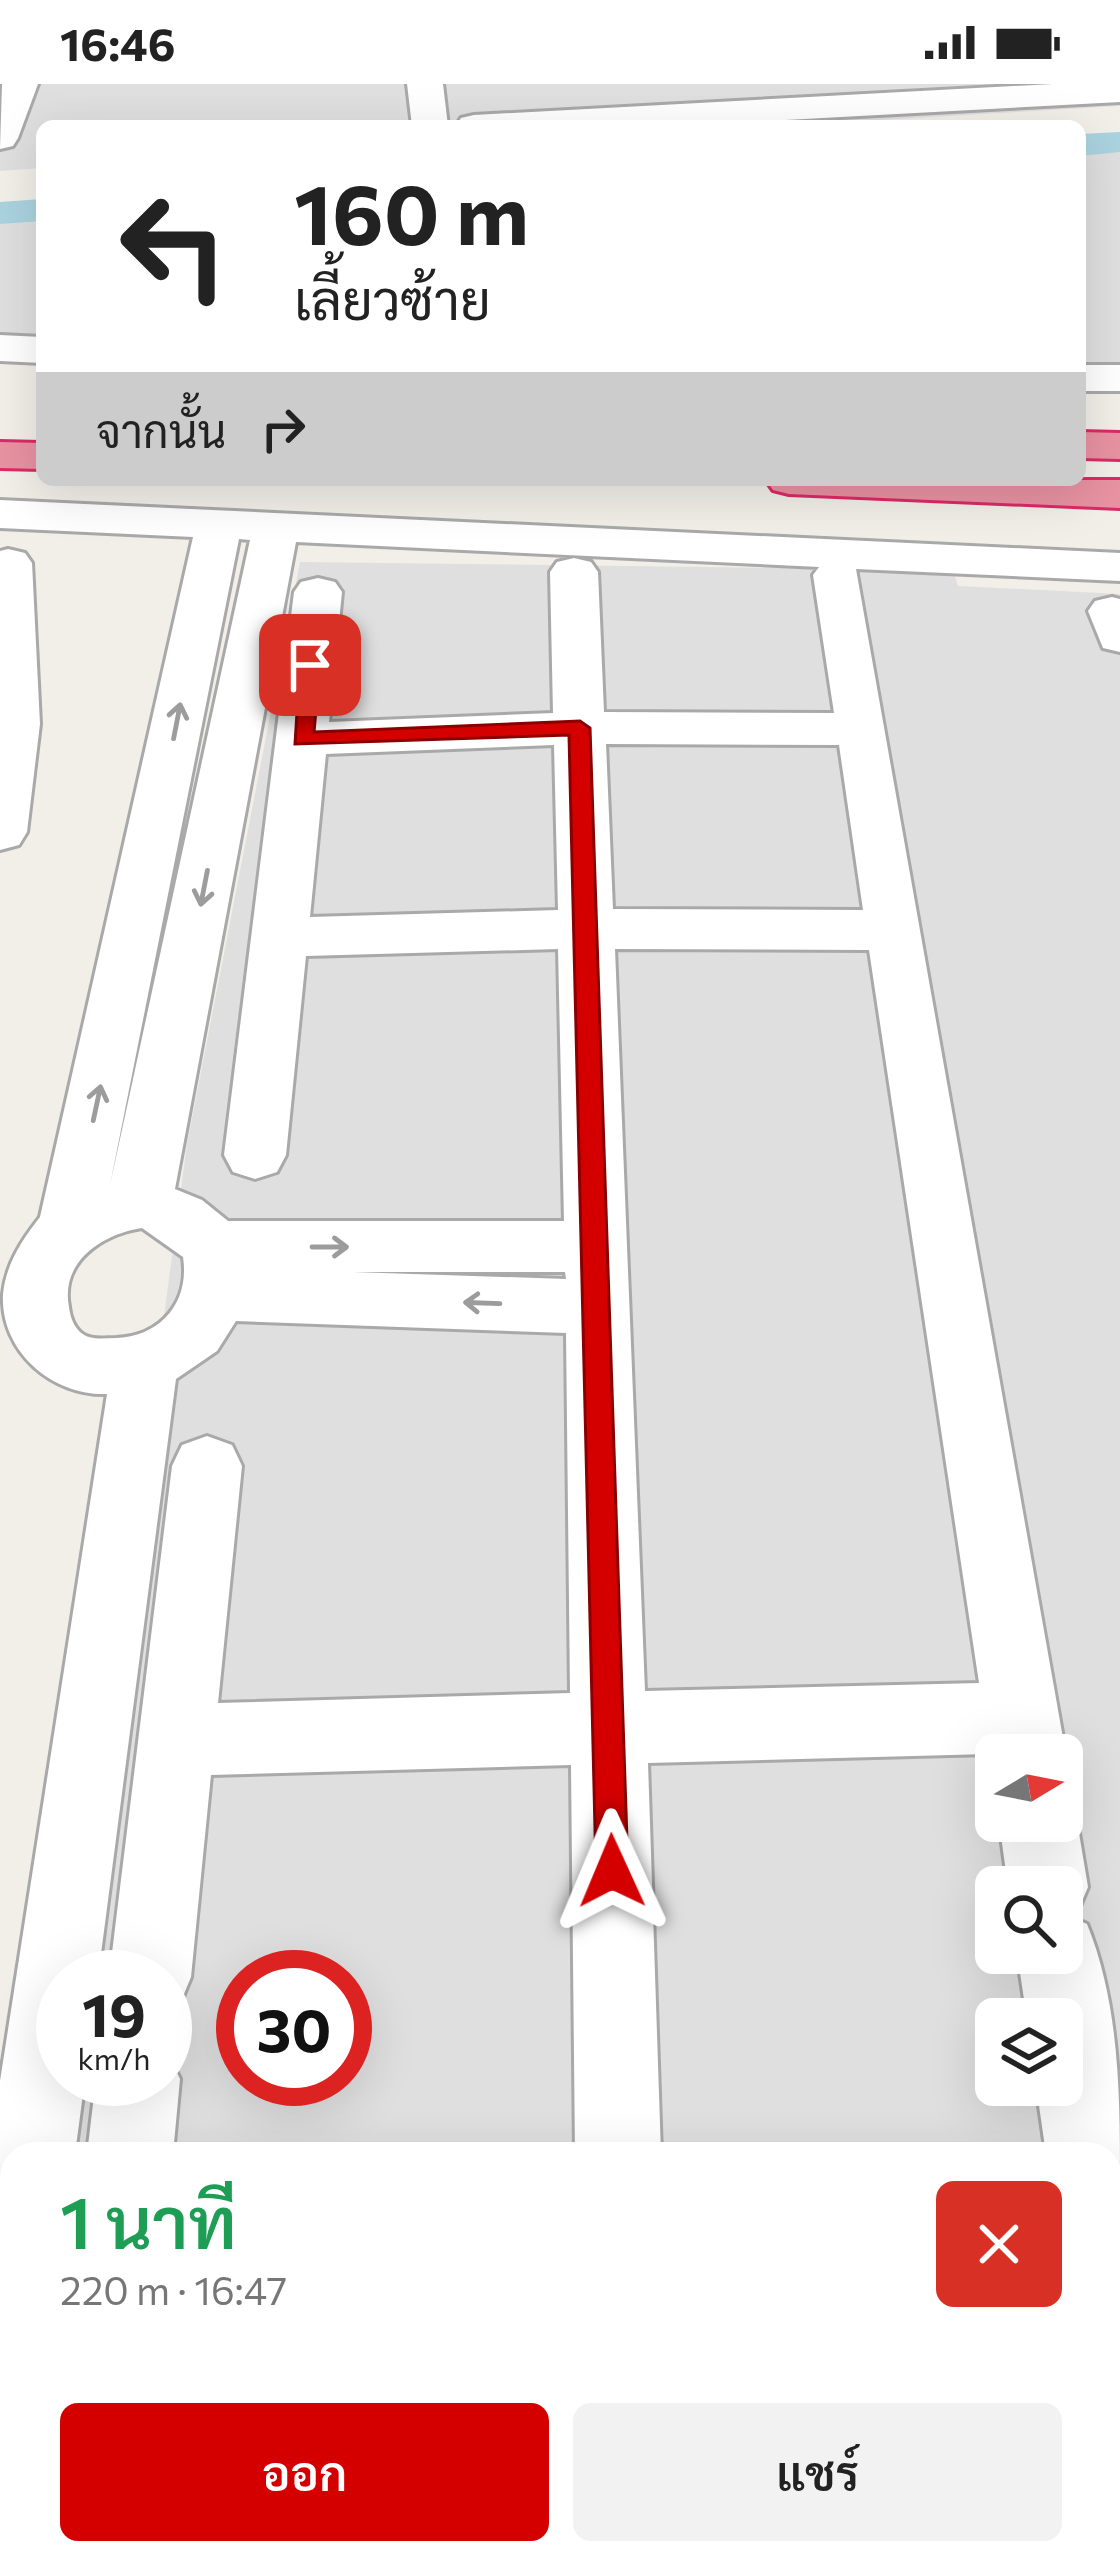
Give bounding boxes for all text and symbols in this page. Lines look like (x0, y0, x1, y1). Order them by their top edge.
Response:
text: 16:46 (60, 15, 175, 70)
text: 160 m (294, 160, 529, 262)
icon: left (96, 168, 252, 324)
text: เลี้ยวซ้าย (294, 265, 491, 331)
icon: right (250, 396, 316, 462)
text: จากนั้น (96, 402, 226, 457)
pin (259, 614, 361, 716)
icon: arrive (277, 632, 343, 698)
one-way arrow (167, 702, 189, 741)
one-way arrow (192, 868, 214, 907)
one-way arrow (86, 1084, 109, 1122)
one-way arrow (310, 1236, 349, 1258)
one-way arrow (463, 1291, 502, 1314)
north arrow (975, 1734, 1083, 1842)
map controls (975, 1734, 1083, 2106)
position arrow (549, 1808, 675, 1934)
button: search (975, 1866, 1083, 1974)
speed limit sign: 30 (216, 1950, 372, 2106)
text: 19 (82, 1976, 146, 2049)
button: layers (975, 1998, 1083, 2106)
text: km/h (78, 2039, 150, 2076)
text: 1 นาที (60, 2176, 237, 2264)
button: close (936, 2181, 1062, 2307)
text: 220 m · 16:47 (60, 2265, 287, 2313)
button: ออก (60, 2403, 549, 2541)
button: แชร์ (573, 2403, 1062, 2541)

